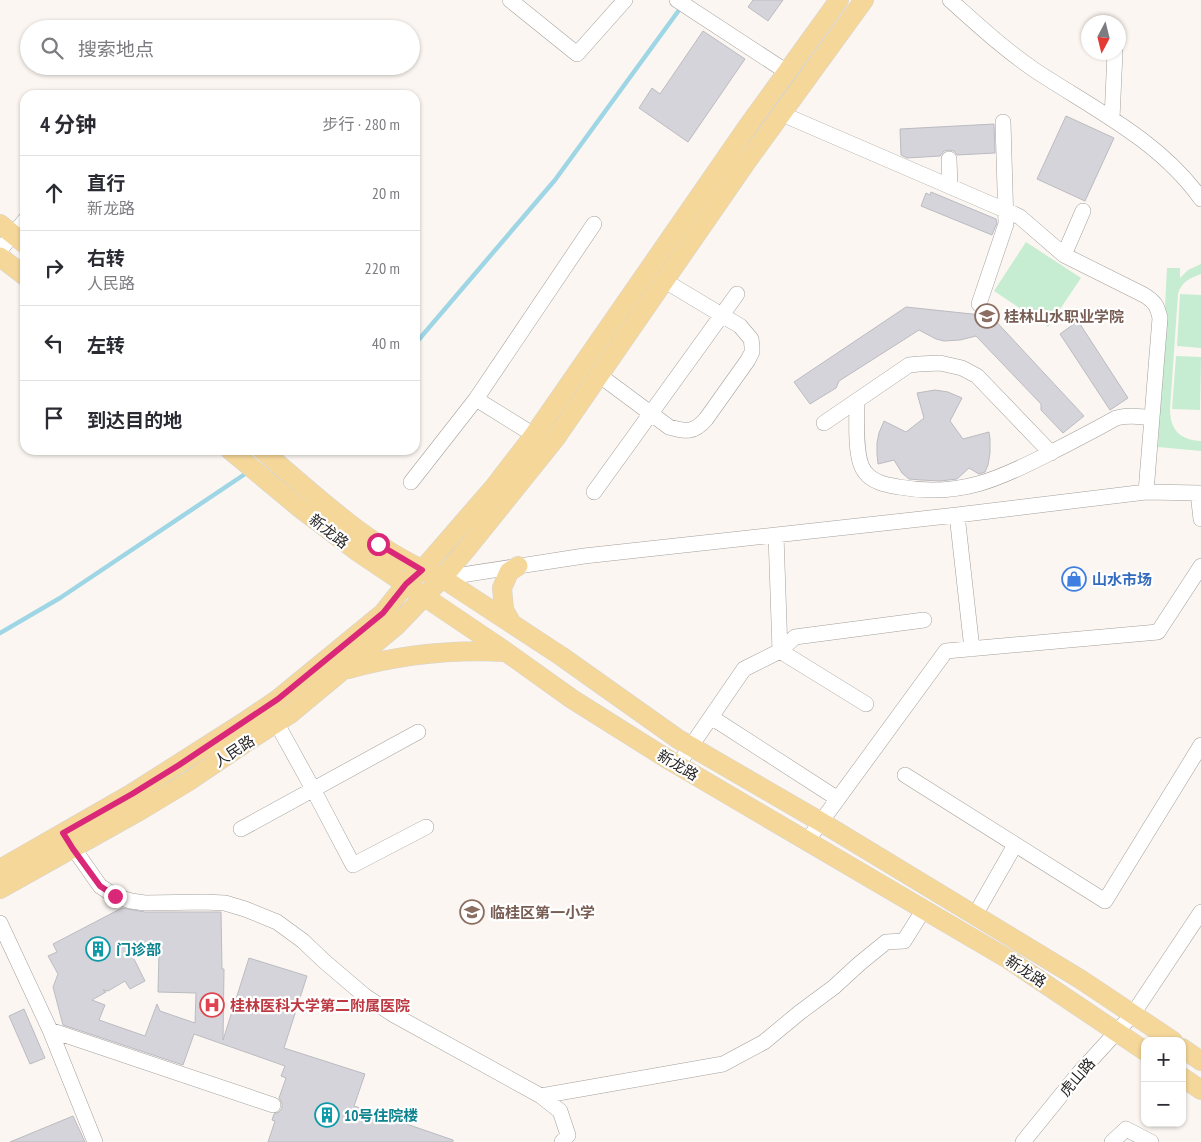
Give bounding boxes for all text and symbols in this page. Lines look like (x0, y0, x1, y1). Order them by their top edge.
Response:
north arrow (1081, 15, 1126, 60)
search box (20, 20, 420, 75)
icon: search (38, 34, 66, 62)
text: 搜索地点 (78, 37, 154, 61)
text: 4 分钟 (40, 111, 96, 138)
text: 步行 · 280 m (322, 114, 400, 134)
text: 直行 (87, 171, 125, 195)
icon: ahead (40, 179, 68, 207)
text: 20 m (372, 183, 400, 203)
text: 新龙路 (87, 198, 135, 218)
text: 右转 (87, 246, 125, 270)
icon: right (40, 254, 68, 282)
text: 220 m (365, 258, 400, 278)
text: 人民路 (87, 273, 135, 293)
school or university icon: 桂林山水职业学院 (974, 303, 1000, 329)
place label: 桂林山水职业学院 (1004, 307, 1124, 326)
icon: left (40, 329, 68, 357)
text: 左转 (87, 333, 125, 357)
text: 40 m (372, 333, 400, 353)
icon: arrive (40, 404, 68, 432)
text: 到达目的地 (87, 408, 182, 432)
street label: 新龙路 (305, 510, 353, 552)
route start (367, 533, 390, 556)
shop icon: 山水市场 (1061, 566, 1087, 592)
place label: 山水市场 (1092, 570, 1152, 589)
street label: 人民路 (210, 731, 258, 771)
street label: 新龙路 (654, 745, 702, 785)
route end (104, 885, 127, 908)
school or university icon: 临桂区第一小学 (459, 899, 485, 925)
place label: 临桂区第一小学 (490, 903, 595, 922)
building icon: 门诊部 (85, 936, 111, 962)
place label: 门诊部 (116, 940, 161, 959)
street label: 新龙路 (1002, 951, 1050, 991)
hospital icon: 桂林医科大学第二附属医院 (199, 992, 225, 1018)
place label: 桂林医科大学第二附属医院 (230, 996, 410, 1015)
map controls (1141, 1037, 1186, 1127)
button: + (1141, 1037, 1186, 1082)
street label: 虎山路 (1055, 1054, 1099, 1100)
button: − (1141, 1082, 1186, 1127)
building icon: 10号住院楼 (314, 1102, 340, 1128)
place label: 10号住院楼 (344, 1106, 418, 1125)

